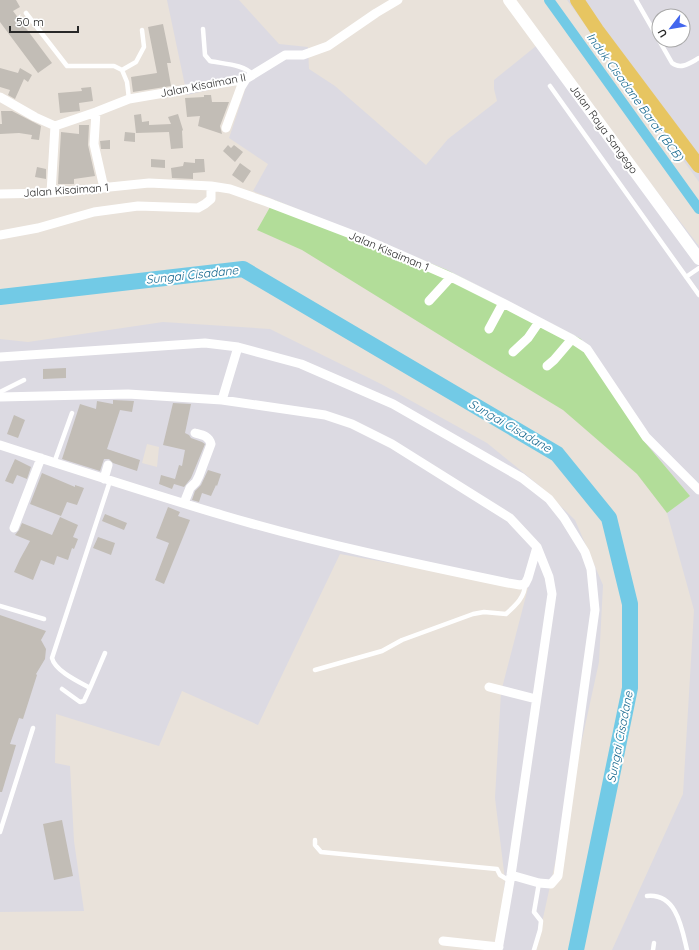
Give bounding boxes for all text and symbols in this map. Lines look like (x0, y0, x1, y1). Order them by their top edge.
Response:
scale bar (10, 8, 78, 34)
north arrow (651, 8, 691, 48)
text: 50 m (16, 14, 44, 29)
text: U (654, 26, 670, 40)
water label: Induk Cisadane Barat (BCB) (584, 29, 687, 164)
street label: Jalan Kisaiman II (159, 70, 247, 100)
street label: Jalan Raya Sangego (567, 82, 641, 177)
street label: Jalan Kisaiman 1 (23, 180, 109, 200)
street label: Jalan Kisaiman 1 (347, 228, 431, 274)
water label: Sungai Cisadane (145, 262, 240, 287)
water label: Sungai Cisadane (466, 396, 555, 456)
water label: Sungai Cisadane (603, 689, 636, 784)

